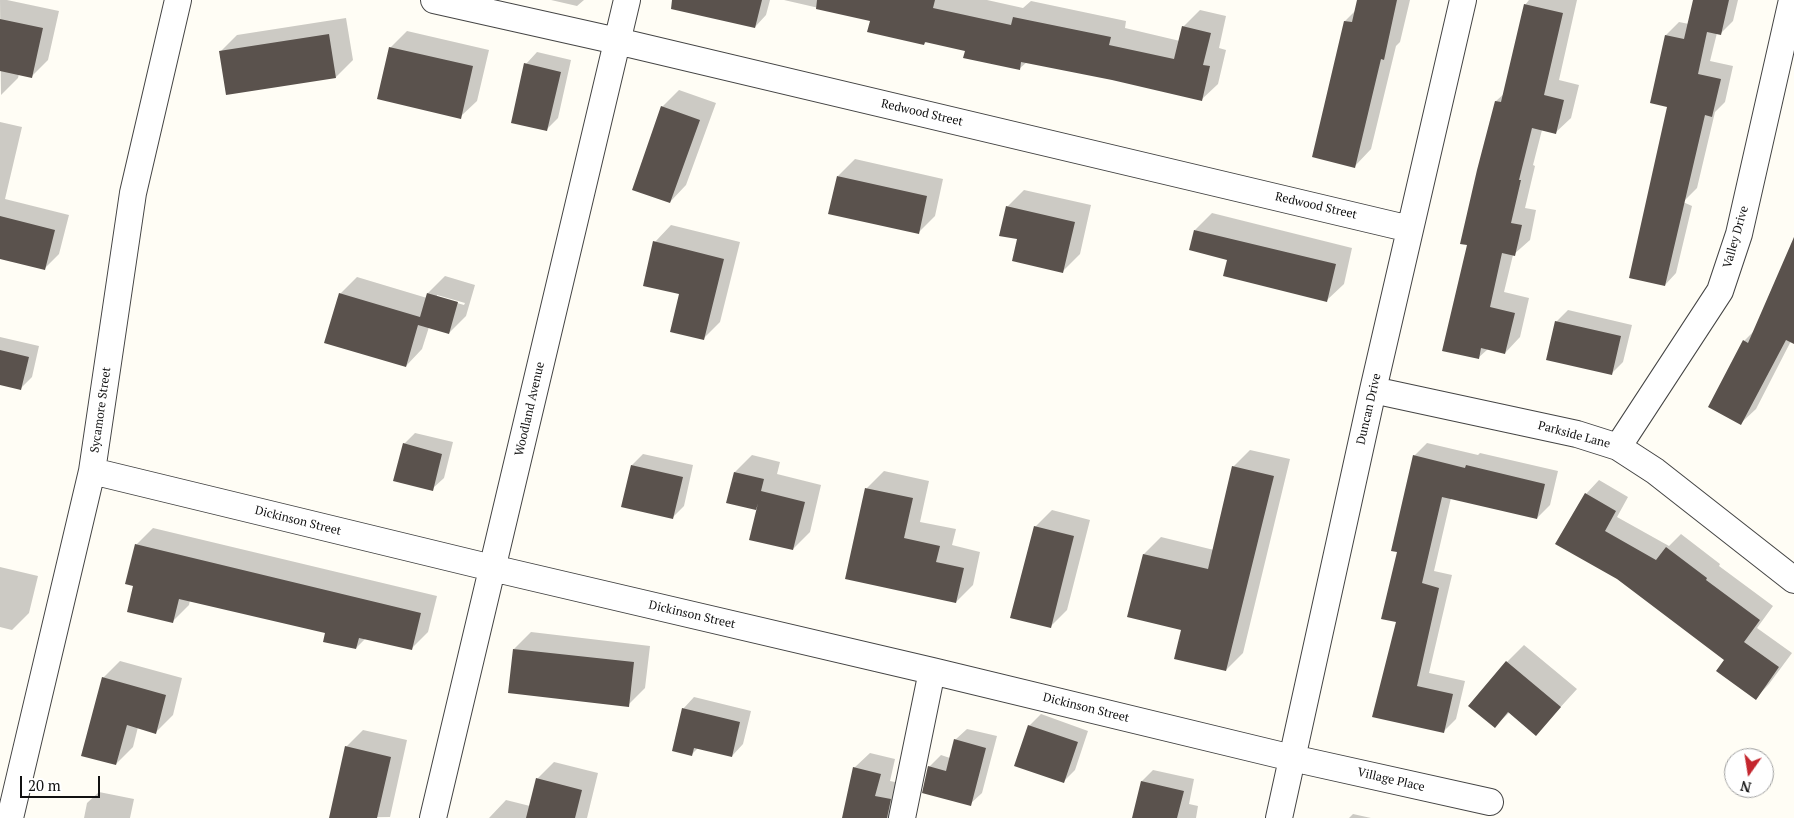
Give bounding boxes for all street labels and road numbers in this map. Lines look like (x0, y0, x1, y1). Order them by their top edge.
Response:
street label: Redwood Street (880, 97, 964, 129)
street label: Redwood Street (1274, 190, 1358, 222)
street label: Valley Drive (1720, 204, 1752, 270)
street label: Woodland Avenue (512, 361, 548, 457)
street label: Sycamore Street (88, 366, 114, 454)
street label: Duncan Drive (1354, 372, 1384, 446)
street label: Parkside Lane (1536, 418, 1612, 452)
street label: Dickinson Street (253, 503, 343, 539)
street label: Dickinson Street (647, 598, 737, 632)
street label: Dickinson Street (1041, 690, 1131, 726)
street label: Village Place (1356, 765, 1426, 795)

